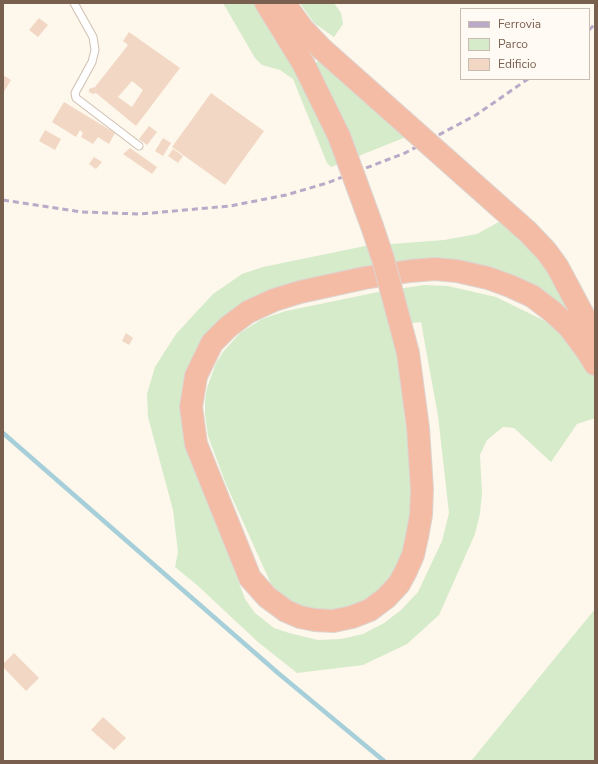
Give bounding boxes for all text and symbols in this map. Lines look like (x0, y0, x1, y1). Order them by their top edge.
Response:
legend (460, 8, 590, 80)
text: Ferrovia (498, 16, 541, 32)
text: Parco (498, 36, 528, 52)
text: Edificio (498, 56, 536, 72)

